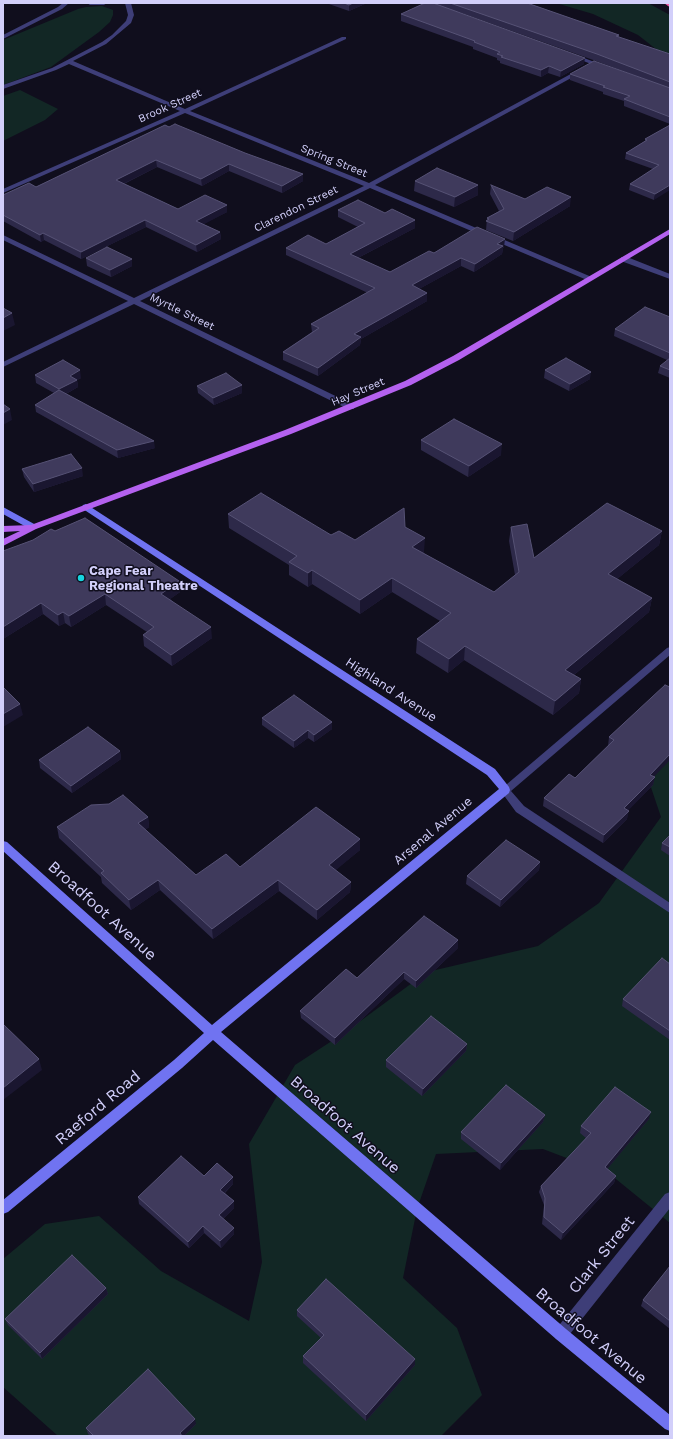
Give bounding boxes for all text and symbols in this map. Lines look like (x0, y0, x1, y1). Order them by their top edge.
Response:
street label: Brook Street (136, 86, 204, 126)
street label: Spring Street (299, 142, 369, 180)
street label: Clarendon Street (252, 183, 340, 235)
street label: Myrtle Street (147, 291, 217, 333)
street label: Hay Street (329, 375, 387, 409)
place label: Cape Fear Regional Theatre (89, 563, 198, 594)
marker: Cape Fear Regional Theatre (76, 573, 86, 583)
street label: Highland Avenue (342, 655, 440, 725)
street label: Arsenal Avenue (391, 794, 475, 868)
street label: Broadfoot Avenue (44, 857, 160, 965)
street label: Raeford Road (51, 1067, 145, 1149)
street label: Broadfoot Avenue (286, 1072, 404, 1178)
street label: Clark Street (565, 1212, 639, 1298)
street label: Broadfoot Avenue (531, 1284, 651, 1388)

